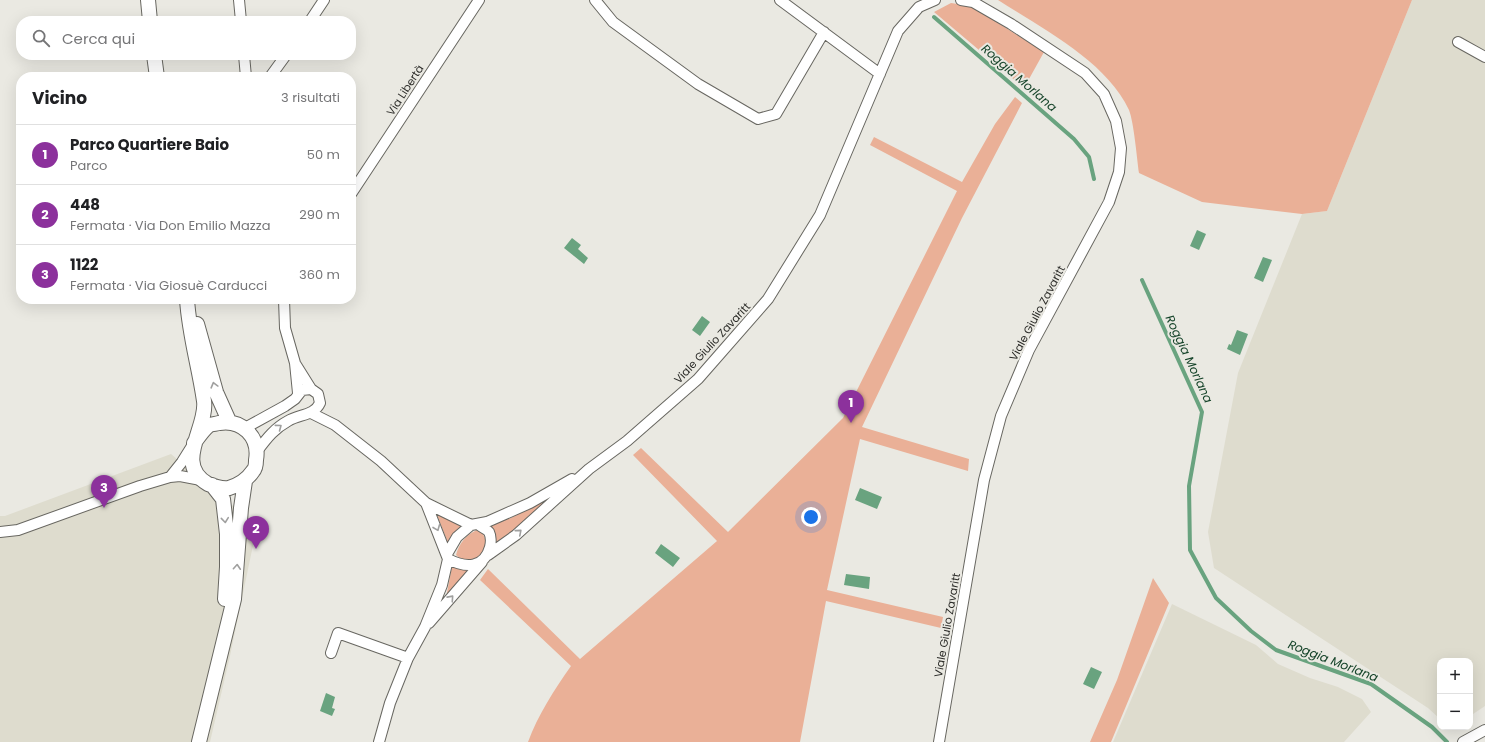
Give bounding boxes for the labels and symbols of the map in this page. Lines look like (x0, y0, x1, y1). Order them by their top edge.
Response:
water label: Roggia Morlana (978, 40, 1061, 115)
street label: Via Libertà (383, 61, 427, 119)
street label: Viale Giulio Zavaritt (1005, 263, 1069, 363)
street label: Viale Giulio Zavaritt (670, 299, 754, 387)
water label: Roggia Morlana (1162, 312, 1217, 406)
one-way arrow (210, 382, 219, 389)
pin: 1 (838, 390, 864, 423)
one-way arrow (274, 425, 281, 432)
pin: 3 (91, 475, 117, 508)
your location (801, 507, 821, 527)
pin: 2 (243, 516, 269, 549)
one-way arrow (221, 517, 230, 523)
one-way arrow (432, 525, 440, 532)
one-way arrow (515, 529, 522, 536)
one-way arrow (233, 564, 242, 570)
street label: Viale Giulio Zavaritt (930, 572, 964, 678)
one-way arrow (446, 596, 453, 603)
water label: Roggia Morlana (1286, 636, 1381, 686)

